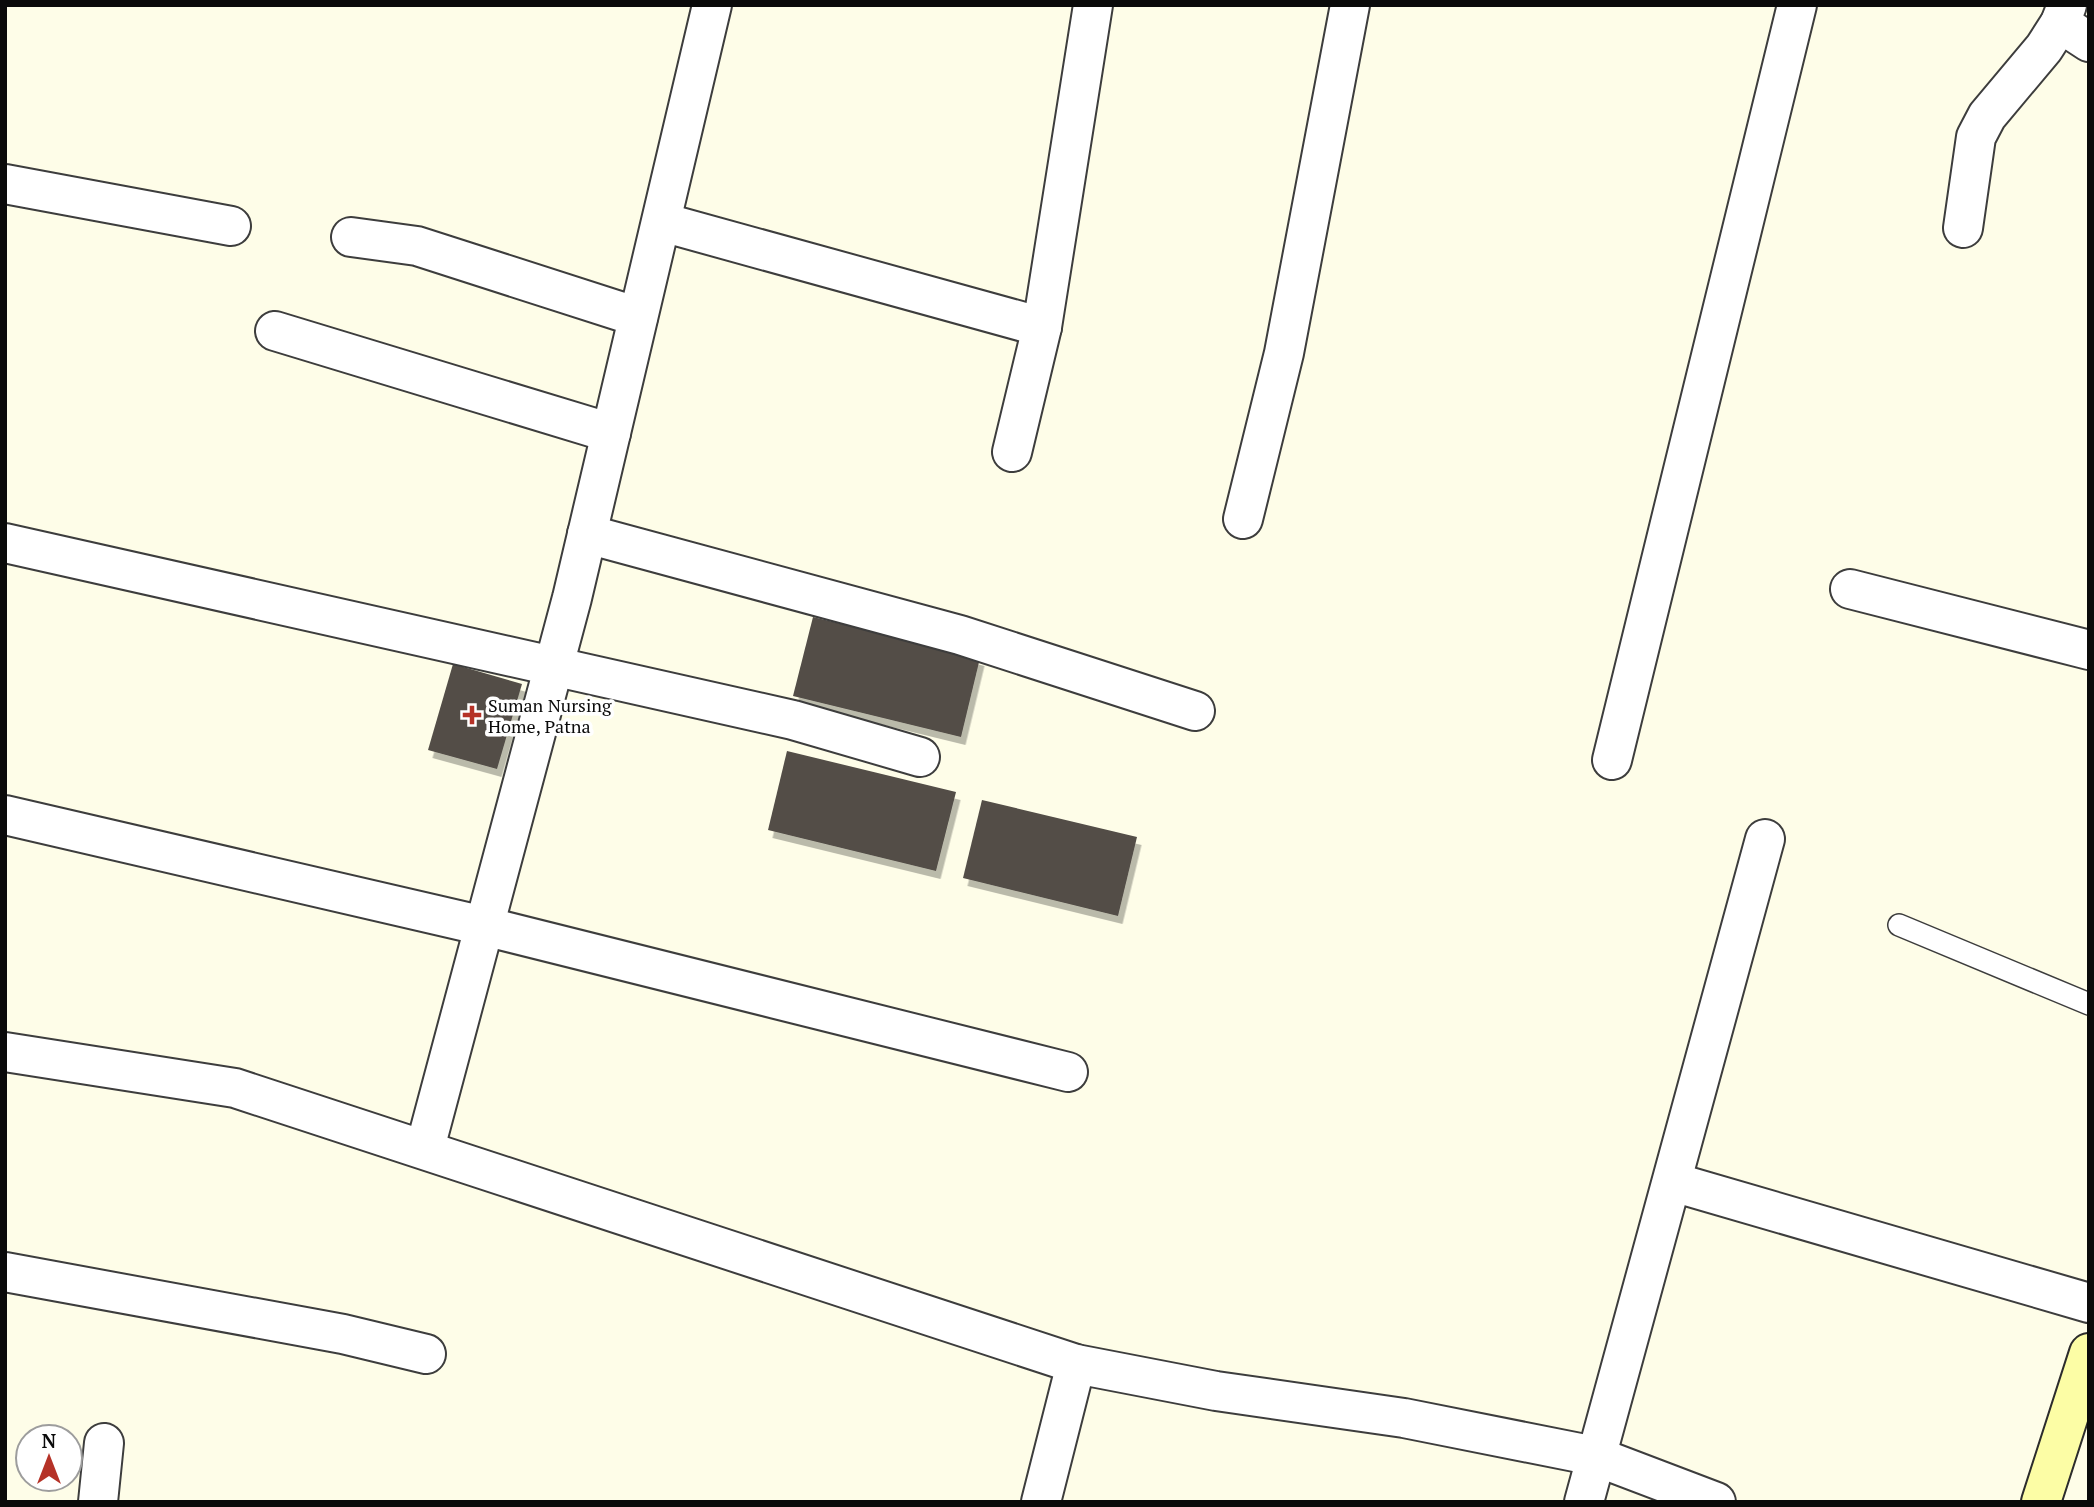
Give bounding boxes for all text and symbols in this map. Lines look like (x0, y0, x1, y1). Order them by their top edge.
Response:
place label: Suman Nursing Home, Patna (488, 693, 612, 738)
marker: Suman Nursing Home, Patna (462, 705, 482, 725)
north arrow (14, 1423, 84, 1493)
text: N (42, 1428, 57, 1453)

